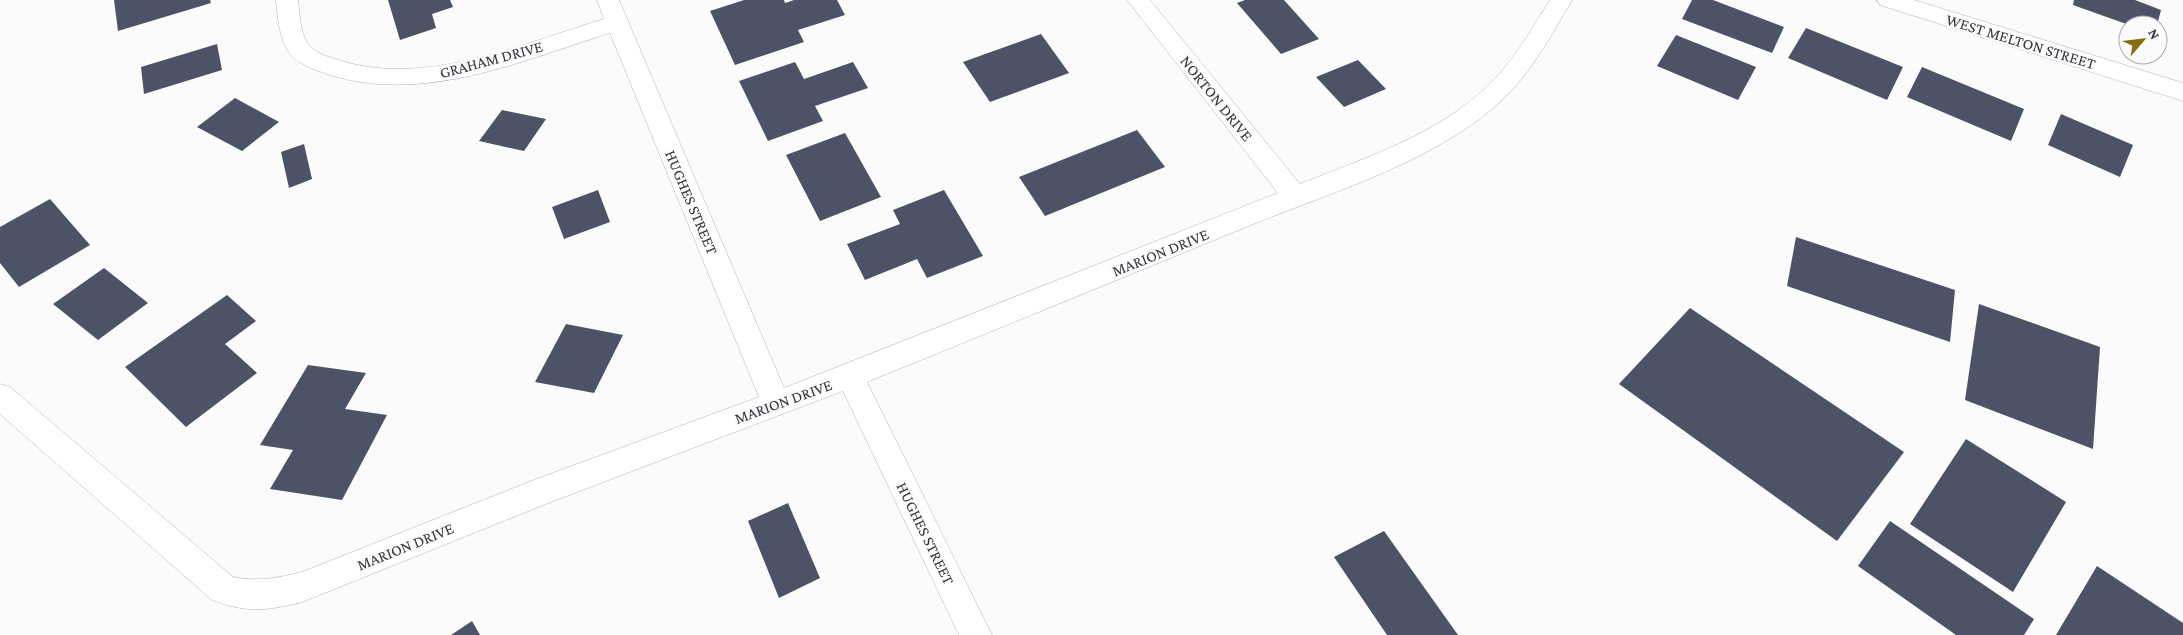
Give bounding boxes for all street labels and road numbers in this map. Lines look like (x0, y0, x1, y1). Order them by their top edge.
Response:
street label: WEST MELTON STREET (1944, 11, 2098, 72)
street label: GRAHAM DRIVE (438, 38, 545, 81)
street label: NORTON DRIVE (1177, 52, 1256, 145)
street label: HUGHES STREET (662, 147, 721, 257)
street label: MARION DRIVE (1109, 225, 1211, 280)
street label: MARION DRIVE (732, 376, 835, 427)
street label: HUGHES STREET (893, 479, 958, 587)
street label: MARION DRIVE (354, 519, 456, 574)

